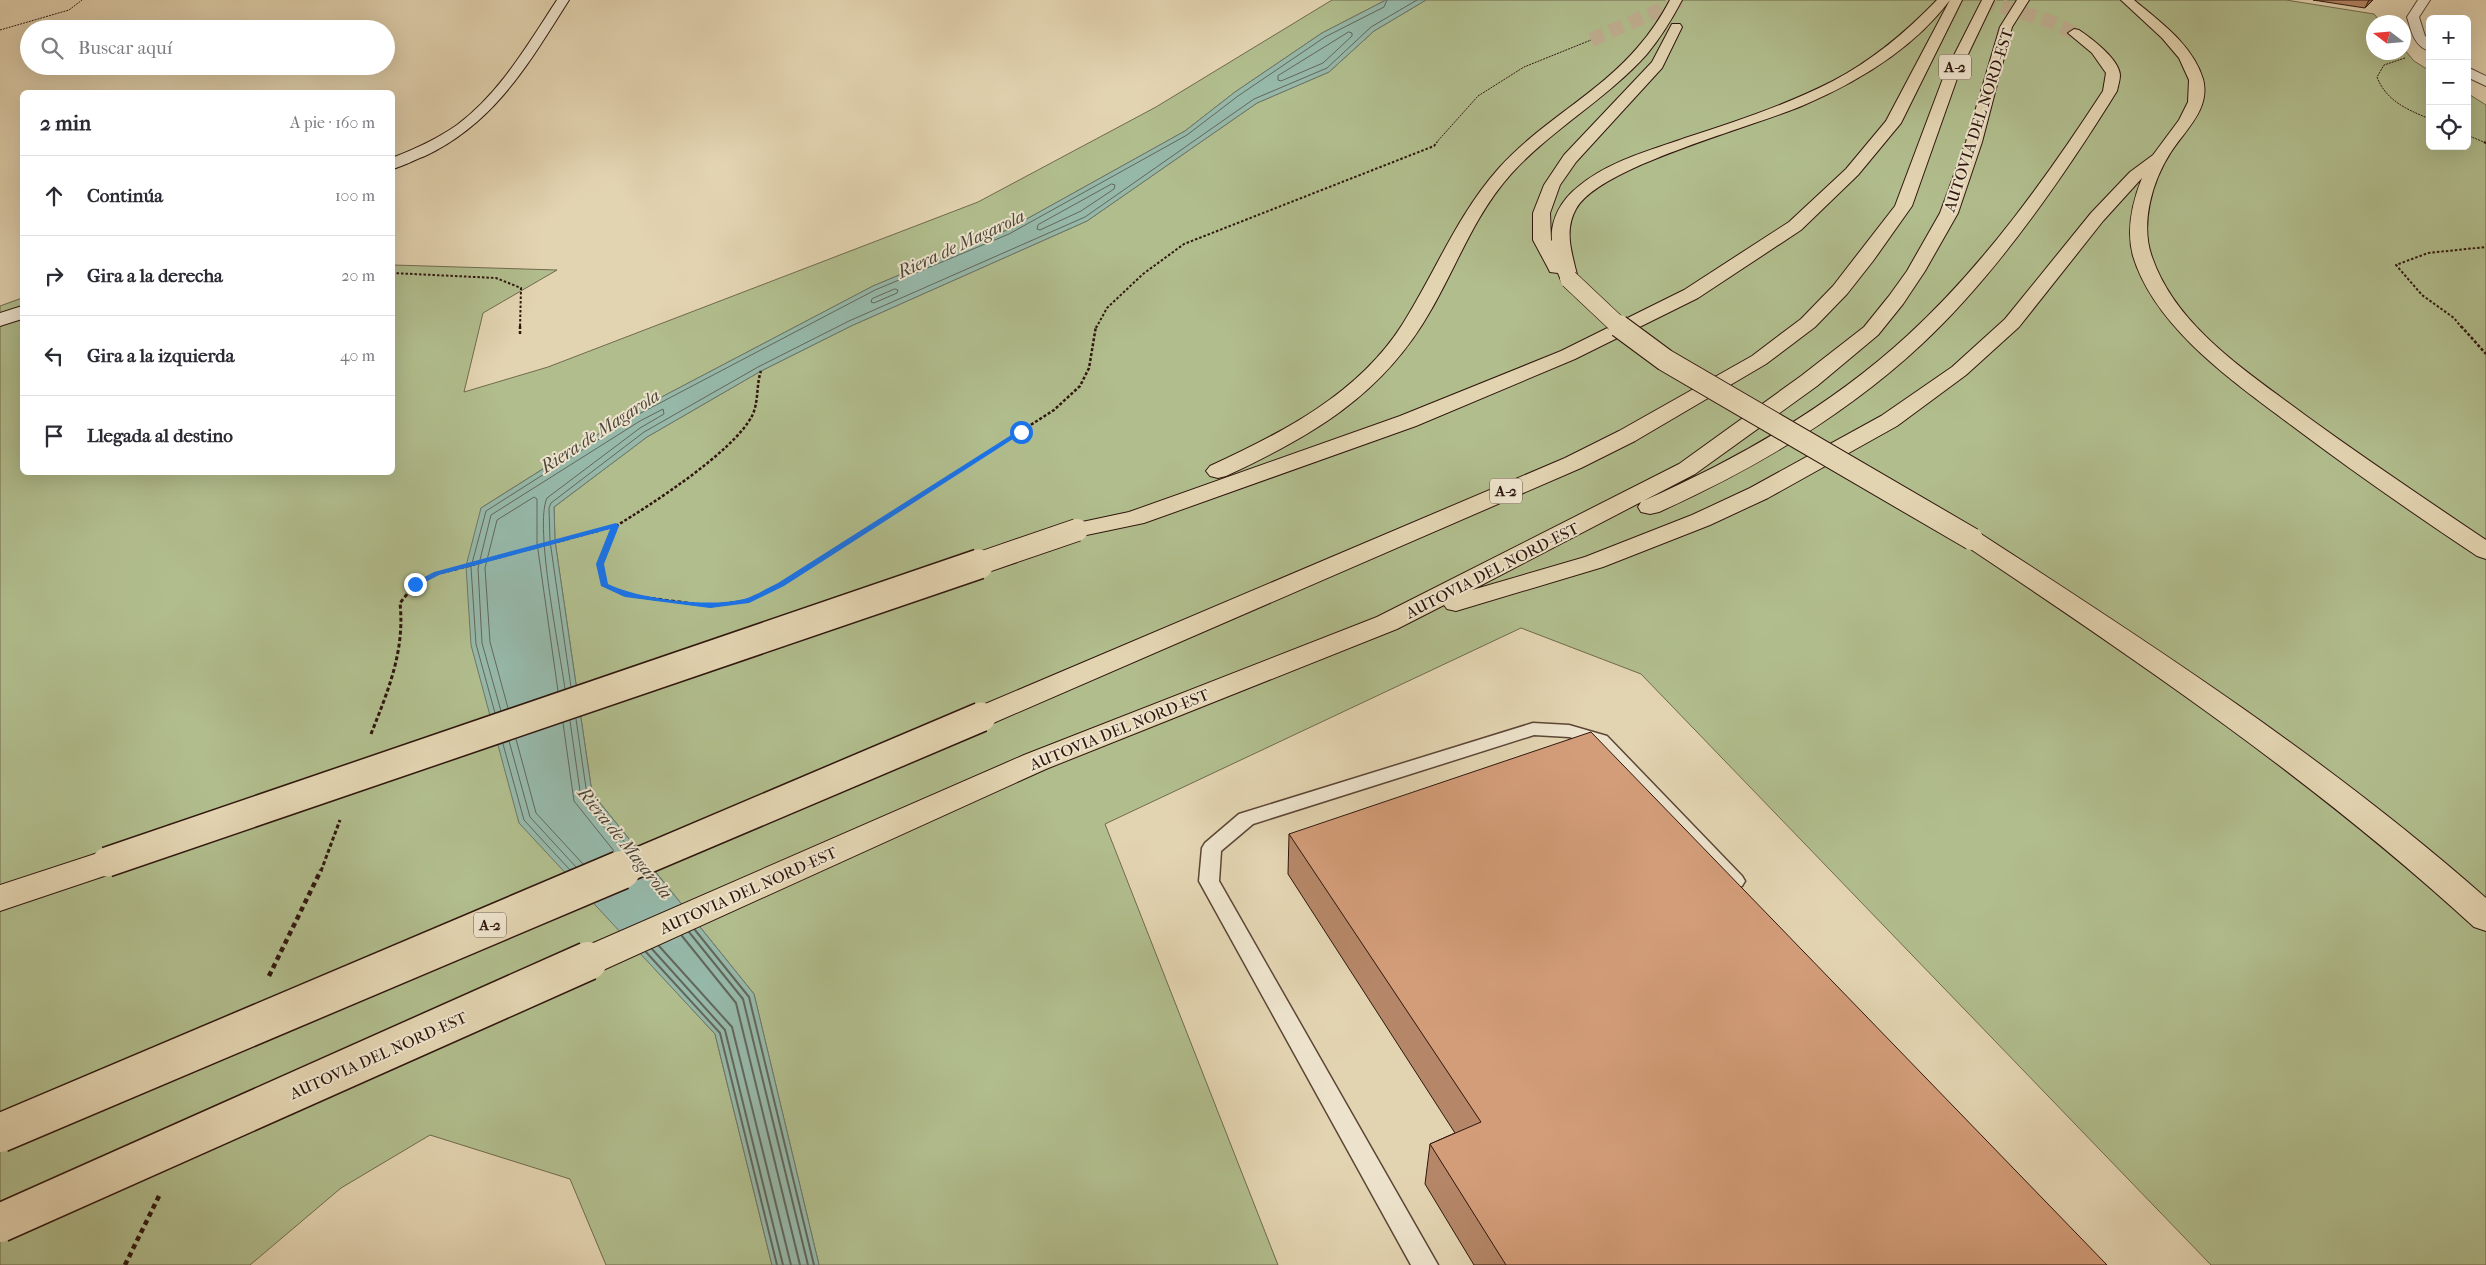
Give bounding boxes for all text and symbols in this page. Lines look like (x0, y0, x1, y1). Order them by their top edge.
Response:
north arrow (2366, 15, 2411, 60)
map controls (2426, 15, 2471, 150)
button: + (2426, 15, 2471, 60)
search box (20, 20, 395, 75)
street label: AUTOVIA DEL NORD-EST (1939, 26, 2017, 215)
icon: search (38, 34, 66, 62)
text: Buscar aquí (78, 37, 172, 59)
road number: A-2 (1939, 54, 1971, 80)
button: − (2426, 60, 2471, 105)
button: locate (2426, 105, 2471, 150)
text: 2 min (40, 111, 91, 135)
text: A pie · 160 m (290, 113, 375, 132)
icon: ahead (40, 182, 68, 210)
text: Continúa (87, 185, 163, 207)
text: 100 m (335, 186, 375, 205)
water label: Riera de Magarola (893, 206, 1028, 284)
icon: right (40, 262, 68, 290)
text: Gira a la derecha (87, 265, 223, 287)
text: 20 m (341, 266, 375, 285)
icon: left (40, 342, 68, 370)
text: Gira a la izquierda (87, 345, 234, 367)
text: 40 m (340, 346, 375, 365)
water label: Riera de Magarola (536, 385, 664, 478)
route start (1010, 421, 1033, 444)
icon: arrive (40, 422, 68, 450)
text: Llegada al destino (87, 425, 233, 447)
road number: A-2 (1490, 478, 1522, 504)
street label: AUTOVIA DEL NORD-EST (1402, 518, 1582, 623)
route end (404, 573, 427, 596)
street label: AUTOVIA DEL NORD-EST (1026, 685, 1212, 775)
water label: Riera de Magarola (572, 782, 676, 903)
street label: AUTOVIA DEL NORD-EST (656, 843, 840, 939)
road number: A-2 (474, 912, 506, 938)
street label: AUTOVIA DEL NORD-EST (286, 1008, 470, 1104)

